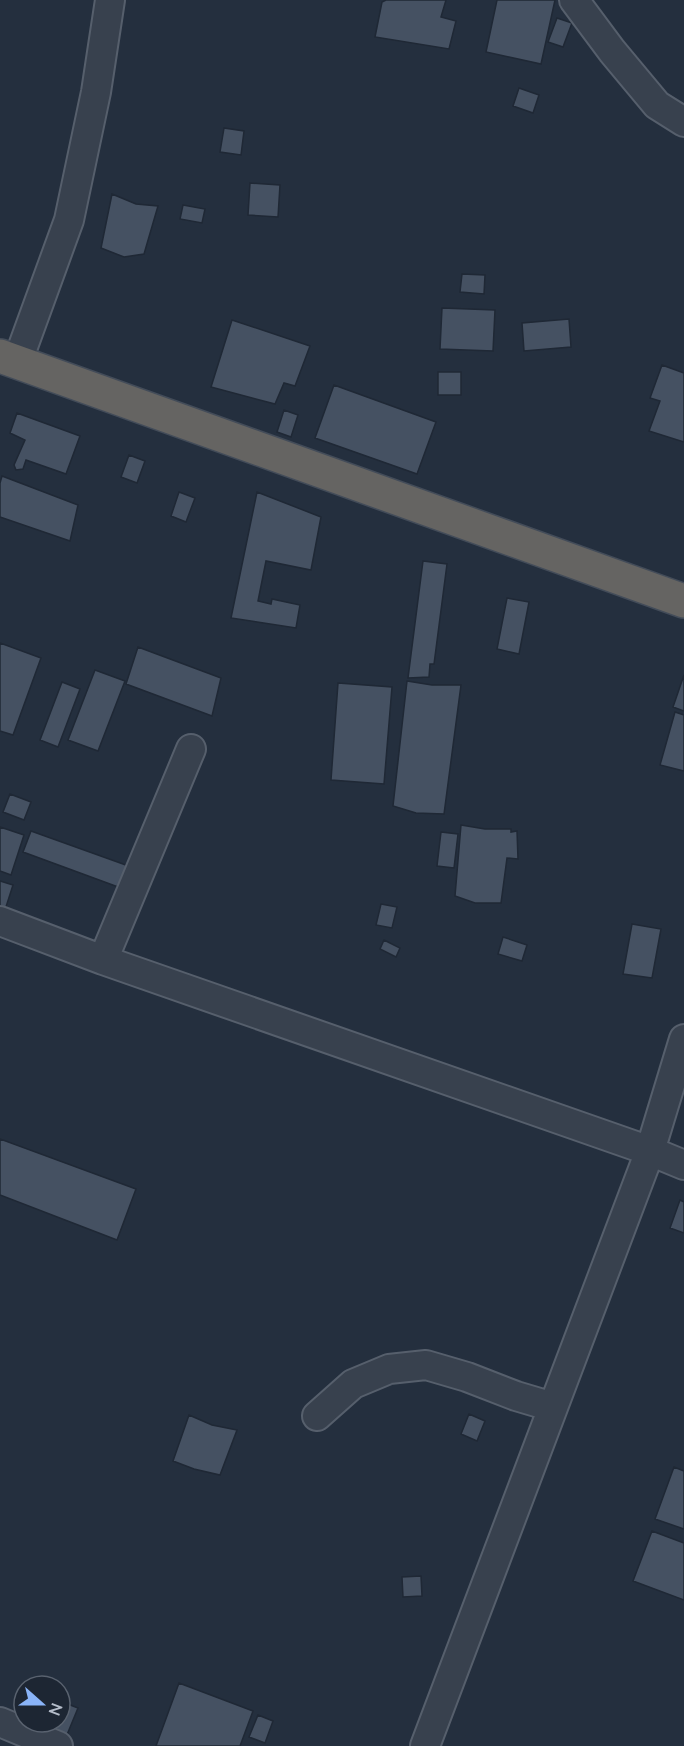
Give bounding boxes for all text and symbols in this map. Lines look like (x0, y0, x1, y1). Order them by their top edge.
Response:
north arrow (12, 1674, 72, 1734)
text: N (43, 1699, 67, 1719)

